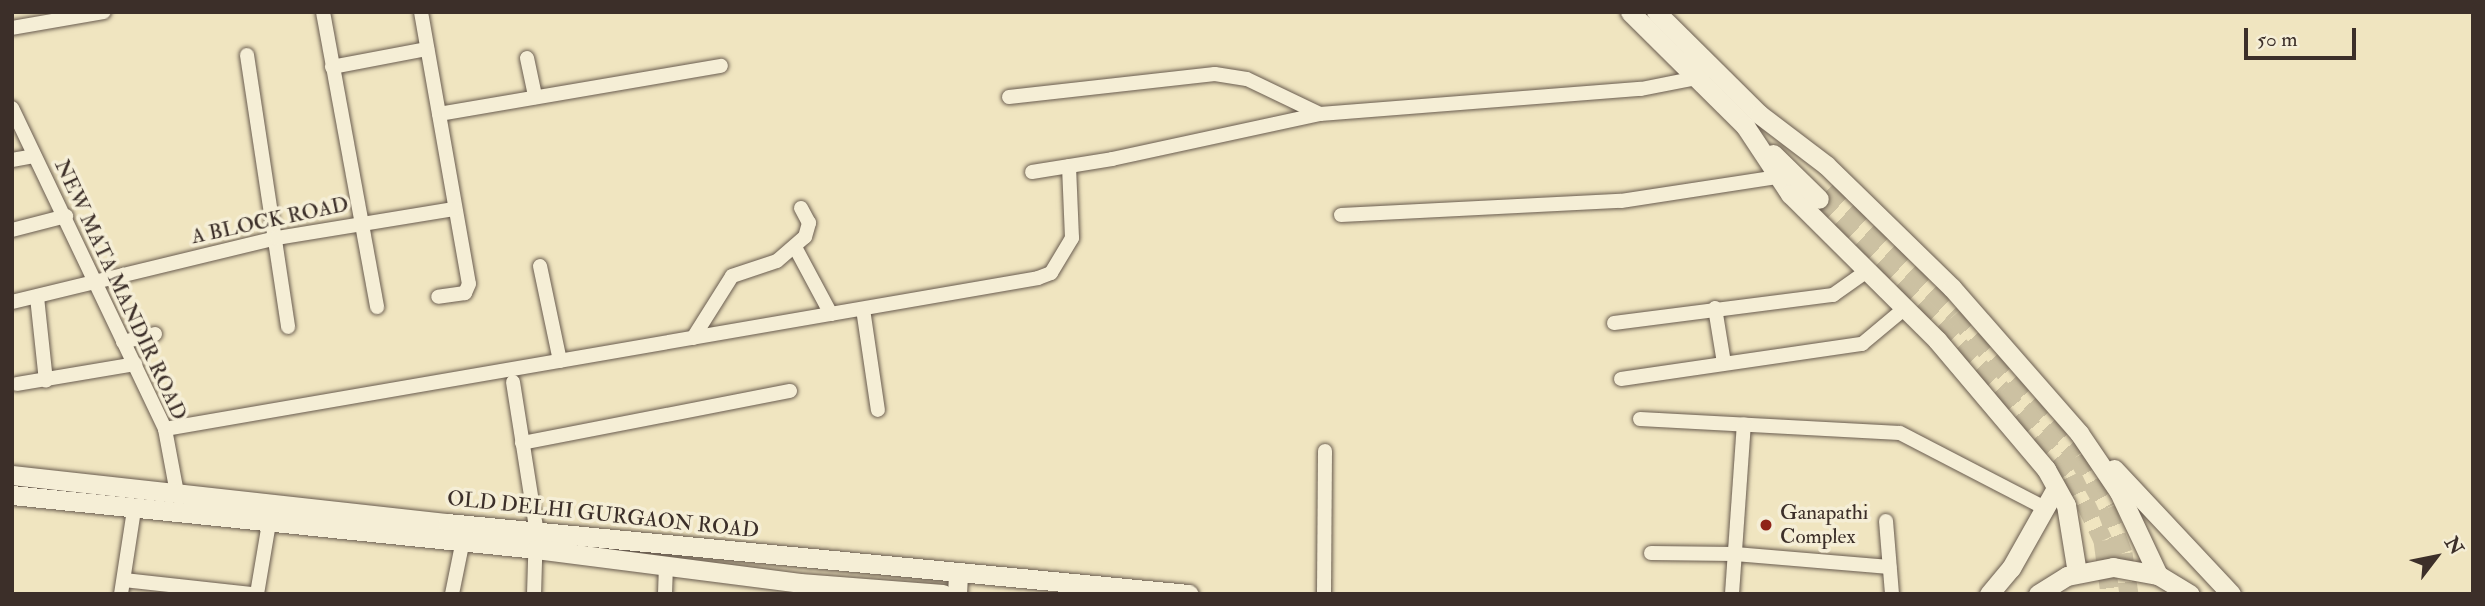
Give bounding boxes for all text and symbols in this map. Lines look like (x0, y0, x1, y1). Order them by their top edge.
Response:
scale bar (2247, 14, 2359, 58)
text: 50 m (2257, 26, 2298, 53)
street label: NEW MATA MANDIR ROAD (48, 156, 192, 424)
street label: A BLOCK ROAD (189, 192, 351, 250)
street label: OLD DELHI GURGAON ROAD (446, 486, 760, 544)
place label: Ganapathi Complex (1780, 500, 1868, 550)
marker: Ganapathi Complex (1758, 517, 1774, 533)
north arrow (2401, 522, 2471, 592)
text: N (2439, 532, 2468, 559)

